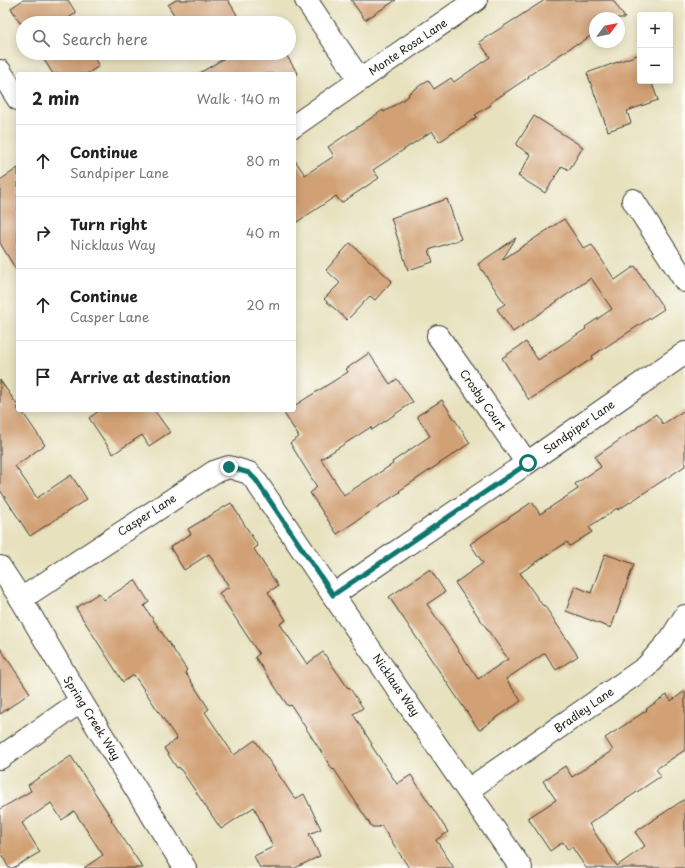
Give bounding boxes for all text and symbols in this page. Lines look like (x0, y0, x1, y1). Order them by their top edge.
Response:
north arrow (589, 12, 625, 48)
map controls (637, 12, 673, 84)
button: + (637, 12, 673, 48)
street label: Monte Rosa Lane (365, 14, 450, 79)
search box (16, 16, 296, 60)
icon: search (30, 27, 52, 49)
text: Search here (62, 27, 148, 50)
button: − (637, 48, 673, 84)
text: 2 min (32, 85, 79, 111)
text: Walk · 140 m (197, 89, 280, 108)
text: Continue (70, 140, 138, 163)
icon: ahead (32, 150, 54, 172)
text: 80 m (246, 151, 280, 170)
text: Sandpiper Lane (70, 163, 169, 182)
text: Turn right (70, 212, 147, 235)
icon: right (32, 222, 54, 244)
text: 40 m (246, 223, 280, 242)
text: Nicklaus Way (70, 235, 156, 254)
text: Continue (70, 284, 138, 307)
icon: ahead (32, 294, 54, 316)
text: 20 m (246, 295, 280, 314)
text: Casper Lane (70, 307, 149, 326)
text: Arrive at destination (70, 365, 231, 388)
icon: arrive (32, 366, 54, 388)
street label: Crosby Court (456, 366, 511, 434)
street label: Sandpiper Lane (539, 396, 618, 458)
route start (519, 454, 537, 472)
route end (220, 458, 238, 476)
street label: Casper Lane (114, 489, 179, 540)
street label: Nicklaus Way (369, 650, 424, 719)
street label: Spring Creek Way (60, 672, 125, 763)
street label: Bradley Lane (550, 683, 617, 736)

